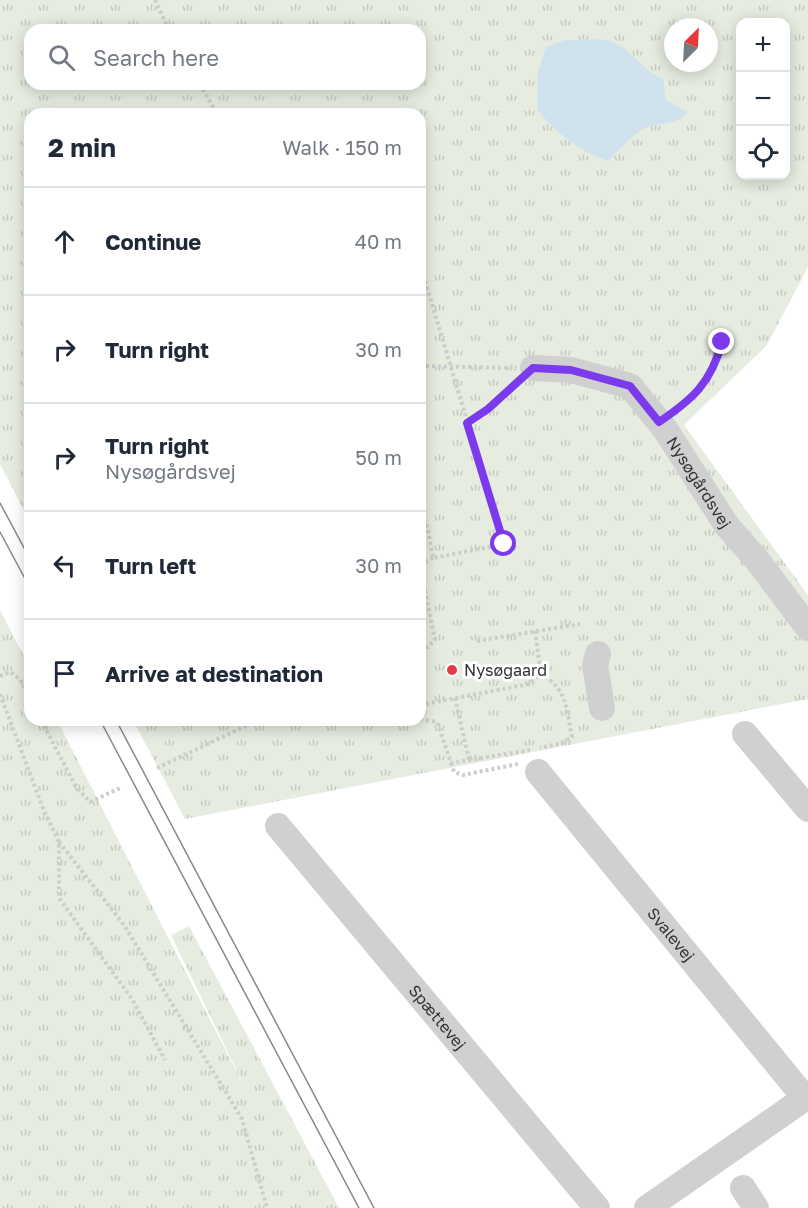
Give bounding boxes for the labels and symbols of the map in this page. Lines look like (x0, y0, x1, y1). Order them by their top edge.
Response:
north arrow (664, 18, 718, 72)
route end (708, 328, 734, 354)
street label: Nysøgårdsvej (662, 433, 736, 532)
route start (490, 530, 516, 556)
place label: Nysøgaard (464, 660, 547, 680)
marker: Nysøgaard (445, 663, 459, 677)
street label: Svalevej (643, 903, 699, 965)
street label: Spættevej (405, 980, 471, 1054)

